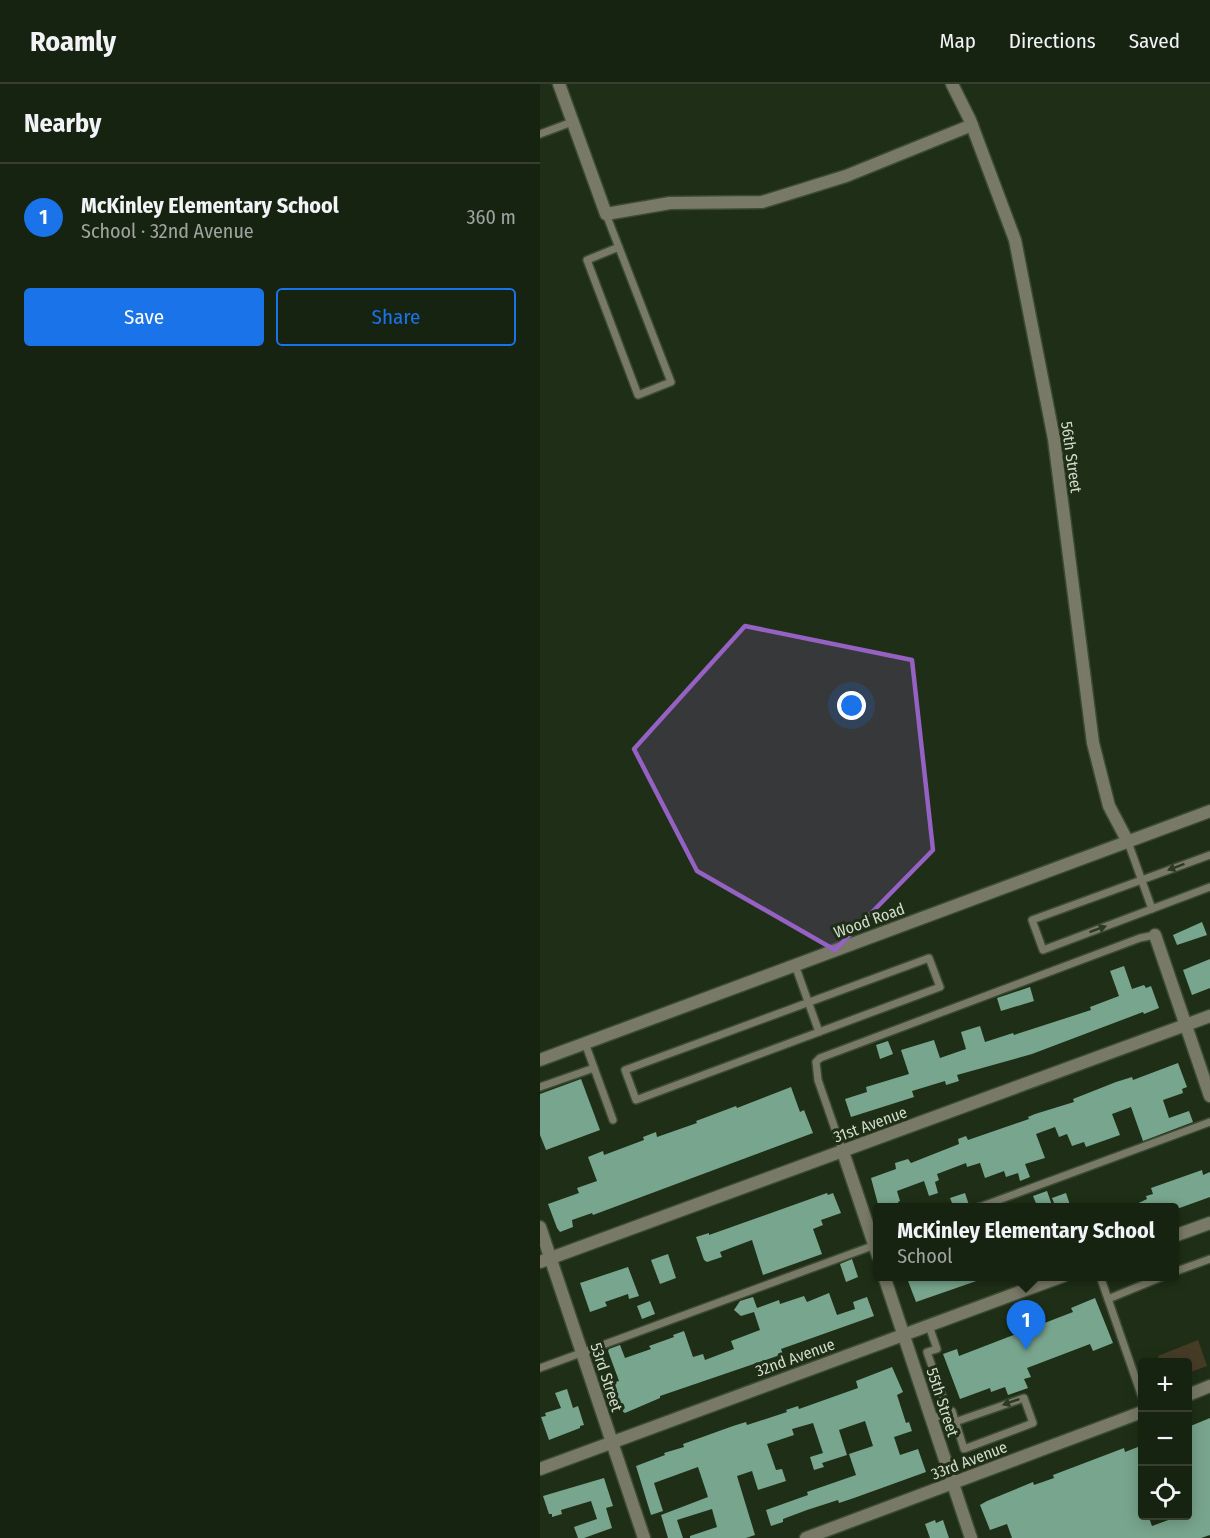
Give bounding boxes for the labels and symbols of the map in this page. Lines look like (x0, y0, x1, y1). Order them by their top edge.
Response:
street label: 56th Street (1057, 420, 1086, 495)
your location (837, 691, 866, 720)
one-way arrow (1167, 863, 1185, 873)
street label: Wood Road (831, 899, 907, 942)
one-way arrow (1089, 924, 1107, 934)
street label: 31st Avenue (831, 1102, 910, 1147)
pin: 1 (1006, 1300, 1046, 1350)
street label: 32nd Avenue (753, 1334, 838, 1381)
street label: 53rd Street (586, 1340, 627, 1415)
street label: 55th Street (922, 1365, 963, 1440)
one-way arrow (1002, 1398, 1020, 1408)
street label: 33rd Avenue (928, 1437, 1010, 1484)

